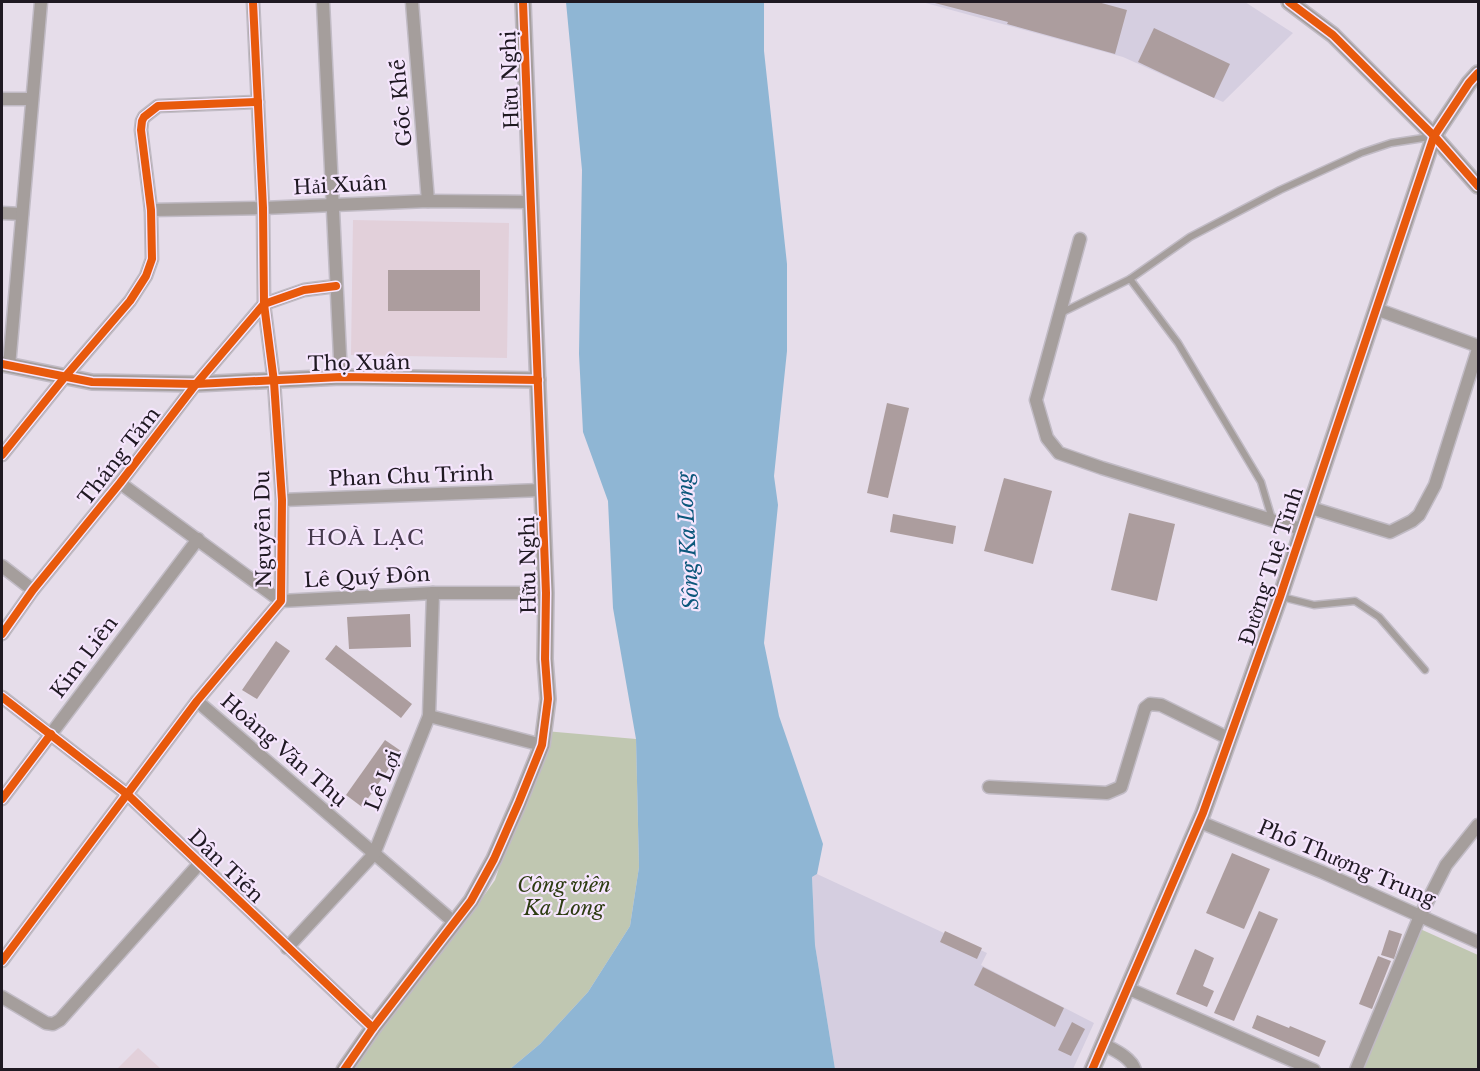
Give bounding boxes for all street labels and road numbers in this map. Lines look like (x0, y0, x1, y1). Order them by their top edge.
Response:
street label: Hữu Nghị (496, 30, 524, 130)
street label: Gốc Khế (385, 58, 417, 148)
street label: Hải Xuân (292, 171, 388, 199)
street label: Thọ Xuân (307, 350, 411, 376)
street label: Tháng Tám (73, 402, 165, 510)
street label: Phan Chu Trinh (328, 461, 494, 491)
street label: Nguyễn Du (250, 470, 276, 588)
street label: Đường Tuệ Tĩnh (1234, 484, 1308, 648)
street label: Hữu Nghị (515, 515, 541, 614)
street label: Lê Quý Đôn (303, 562, 431, 592)
street label: Kim Liên (45, 611, 123, 703)
street label: Hoàng Văn Thụ (216, 689, 352, 811)
street label: Lê Lợi (360, 746, 406, 814)
street label: Phố Thượng Trung (1254, 815, 1440, 912)
street label: Dân Tiến (183, 824, 269, 908)

